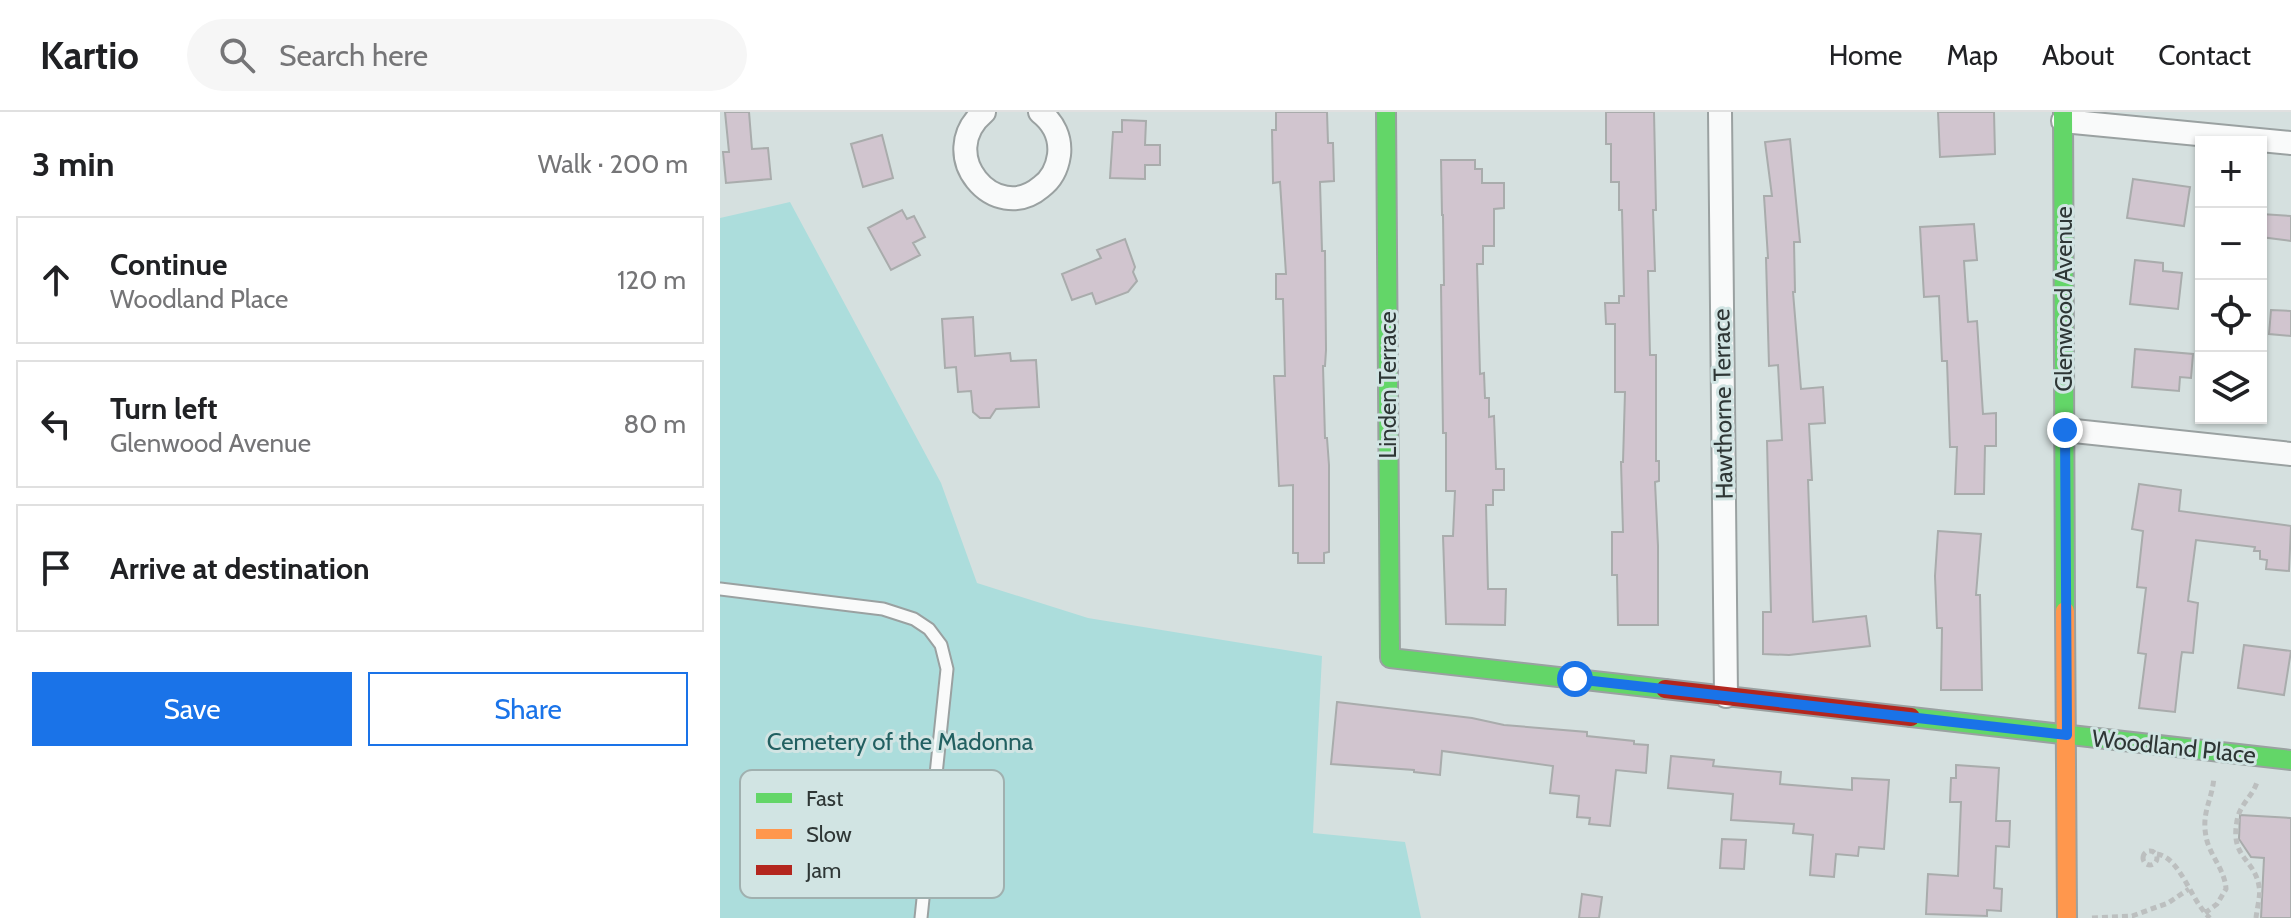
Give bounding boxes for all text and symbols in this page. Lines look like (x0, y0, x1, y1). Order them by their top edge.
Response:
search box (187, 19, 747, 91)
text: Kartio (40, 32, 139, 79)
icon: search (215, 33, 259, 77)
text: Search here (279, 37, 428, 74)
text: Home (1829, 38, 1902, 72)
text: Map (1946, 38, 1998, 72)
text: About (2042, 38, 2114, 72)
text: Contact (2158, 38, 2251, 72)
map controls (2195, 136, 2267, 424)
button: + (2195, 136, 2267, 208)
text: 3 min (32, 143, 114, 185)
text: Walk · 200 m (538, 148, 688, 180)
street label: Glenwood Avenue (2049, 206, 2078, 392)
button: − (2195, 208, 2267, 280)
text: Continue (110, 246, 227, 283)
icon: ahead (34, 258, 78, 302)
text: 120 m (617, 264, 686, 296)
button: locate (2195, 280, 2267, 352)
text: Woodland Place (110, 283, 288, 315)
street label: Hawthorne Terrace (1706, 308, 1739, 500)
street label: Linden Terrace (1373, 311, 1402, 459)
button: layers (2195, 352, 2267, 424)
text: Turn left (110, 390, 218, 427)
icon: left (34, 402, 78, 446)
text: 80 m (623, 408, 686, 440)
route end (2047, 412, 2083, 448)
text: Glenwood Avenue (110, 427, 311, 459)
icon: arrive (34, 546, 78, 590)
text: Arrive at destination (110, 550, 370, 587)
route start (1557, 661, 1593, 697)
button: Save (32, 672, 352, 746)
button: Share (368, 672, 688, 746)
street label: Woodland Place (2091, 723, 2257, 770)
park label: Cemetery of the Madonna (767, 727, 1034, 756)
legend (740, 770, 1004, 898)
text: Fast (806, 785, 844, 812)
text: Slow (806, 821, 852, 848)
text: Jam (805, 857, 841, 884)

